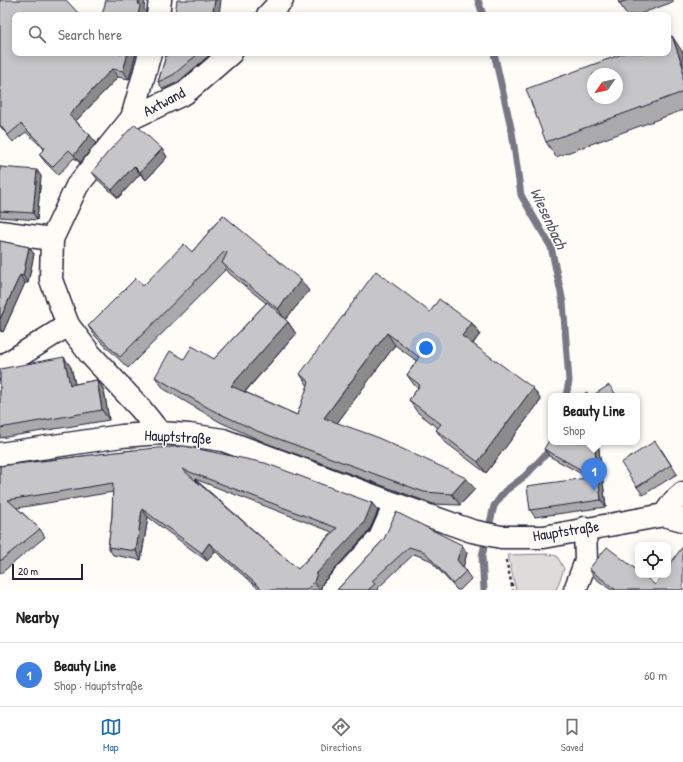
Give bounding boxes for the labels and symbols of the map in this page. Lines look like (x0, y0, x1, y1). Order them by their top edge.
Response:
north arrow (587, 68, 623, 104)
street label: Axtwand (139, 82, 189, 121)
water label: Wiesenbach (525, 184, 573, 253)
your location (416, 338, 436, 358)
street label: Hauptstraße (144, 424, 212, 449)
pin: 1 (581, 458, 607, 491)
street label: Hauptstraße (531, 515, 601, 546)
scale bar (12, 562, 83, 581)

